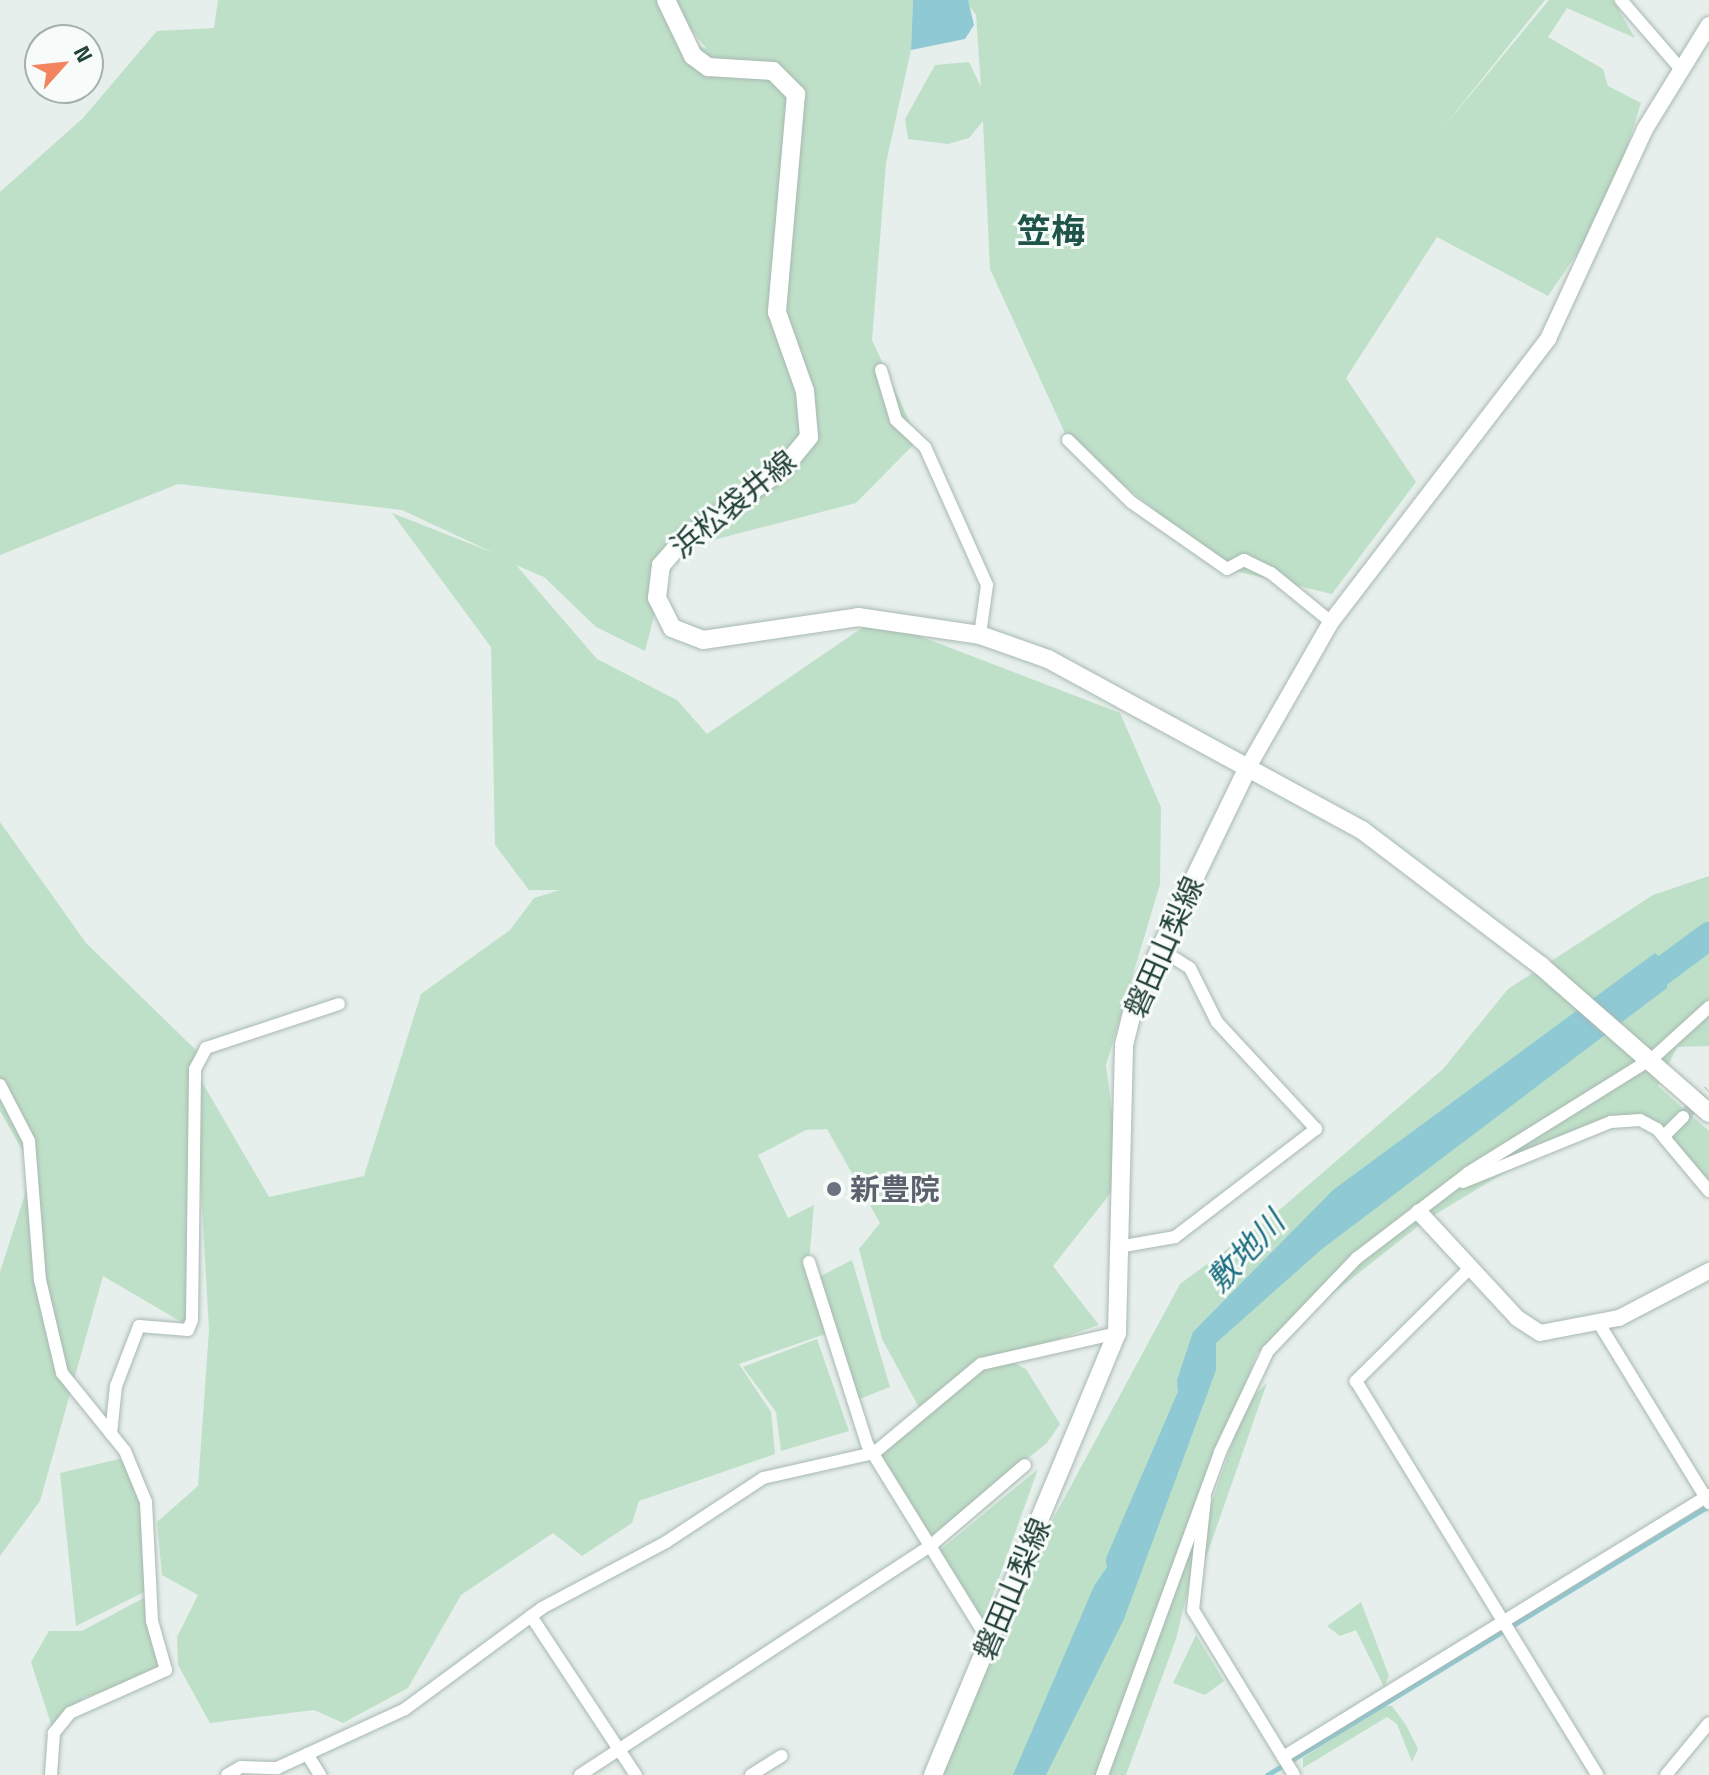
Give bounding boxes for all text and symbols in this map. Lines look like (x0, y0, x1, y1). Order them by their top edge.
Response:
north arrow (24, 24, 104, 104)
text: N (65, 40, 102, 69)
district label: 笠梅 (1017, 211, 1085, 251)
street label: 浜松袋井線 (663, 443, 803, 565)
street label: 磐田山梨線 (1117, 871, 1211, 1023)
place label: 新豊院 (850, 1171, 940, 1207)
marker: 新豊院 (825, 1180, 843, 1198)
water label: 敷地川 (1198, 1203, 1292, 1299)
street label: 磐田山梨線 (966, 1513, 1058, 1665)

